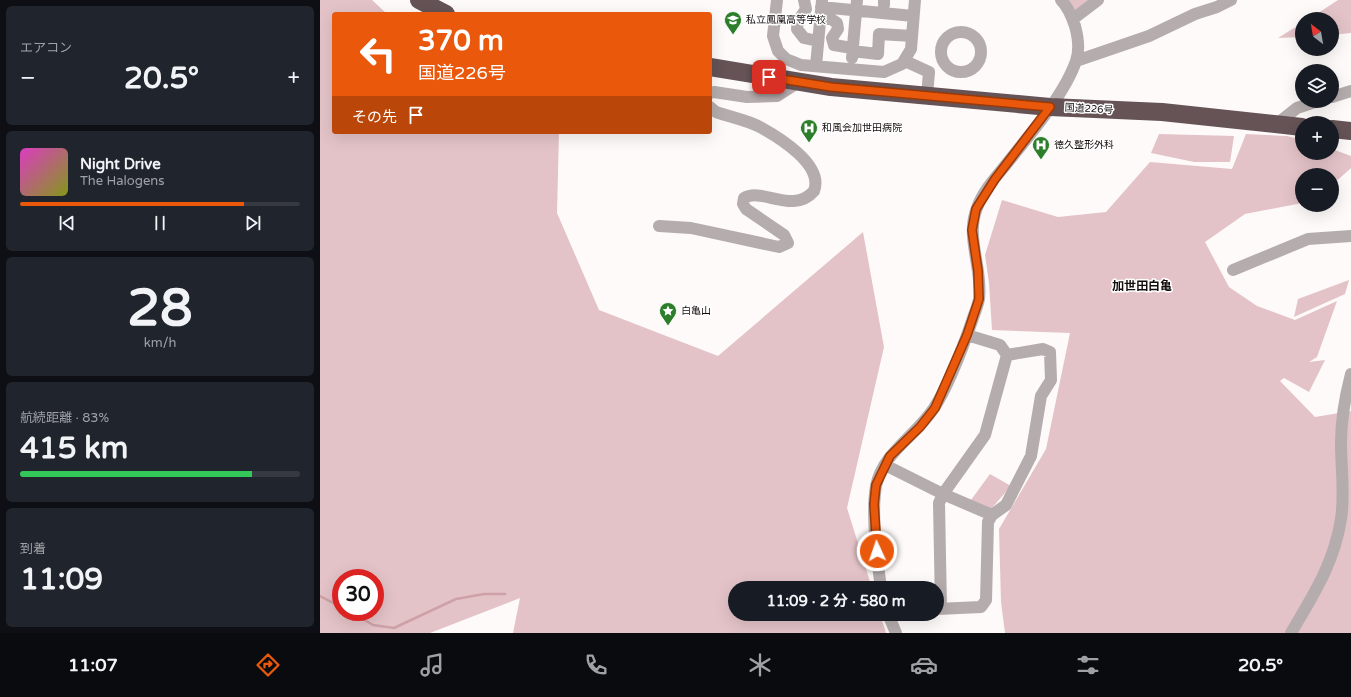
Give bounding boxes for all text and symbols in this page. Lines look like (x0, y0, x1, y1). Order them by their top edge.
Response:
school or university icon: 私立鳳凰高等学校 (723, 10, 743, 35)
north arrow (1295, 12, 1339, 56)
map controls (1295, 12, 1339, 212)
place label: 私立鳳凰高等学校 (746, 14, 826, 26)
text: 370 m (418, 24, 504, 58)
icon: left (352, 28, 404, 80)
text: エアコン (20, 40, 72, 56)
text: 20.5° (124, 60, 199, 97)
pin (752, 60, 786, 94)
text: 国道226号 (418, 62, 506, 84)
button: layers (1295, 64, 1339, 108)
text: − (20, 65, 36, 91)
text: + (288, 65, 300, 91)
icon: arrive (758, 66, 780, 88)
street label: 国道226号 (1064, 102, 1114, 116)
icon: arrive (405, 104, 427, 126)
text: その先 (352, 108, 397, 126)
button: + (1295, 116, 1339, 160)
hospital icon: 和風会加世田病院 (799, 118, 819, 143)
place label: 和風会加世田病院 (822, 122, 902, 134)
hospital icon: 徳久整形外科 (1031, 135, 1051, 160)
place label: 徳久整形外科 (1054, 139, 1114, 151)
text: Night Drive (80, 155, 161, 173)
button: − (1295, 168, 1339, 212)
text: The Halogens (80, 173, 164, 189)
icon: previous (56, 212, 78, 234)
icon: pause (149, 212, 171, 234)
icon: next (242, 212, 264, 234)
text: 28 (127, 277, 193, 340)
district label: 加世田白亀 (1112, 279, 1172, 293)
place icon: 白亀山 (658, 301, 678, 326)
place label: 白亀山 (681, 305, 711, 317)
text: km/h (144, 335, 176, 351)
text: 航続距離 · 83% (20, 410, 109, 426)
text: 415 km (20, 430, 128, 467)
position arrow (856, 530, 898, 572)
text: 到着 (20, 541, 46, 557)
text: 11:09 (20, 561, 103, 598)
speed limit sign: 30 (332, 569, 384, 621)
text: 11:09 · 2 分 · 580 m (766, 592, 906, 610)
icon: directions (254, 651, 282, 679)
icon: music (418, 651, 446, 679)
icon: phone (582, 651, 610, 679)
icon: climate (746, 651, 774, 679)
icon: car (910, 651, 938, 679)
icon: filters (1074, 651, 1102, 679)
text: 11:07 (68, 654, 118, 676)
text: 20.5° (1238, 654, 1283, 676)

